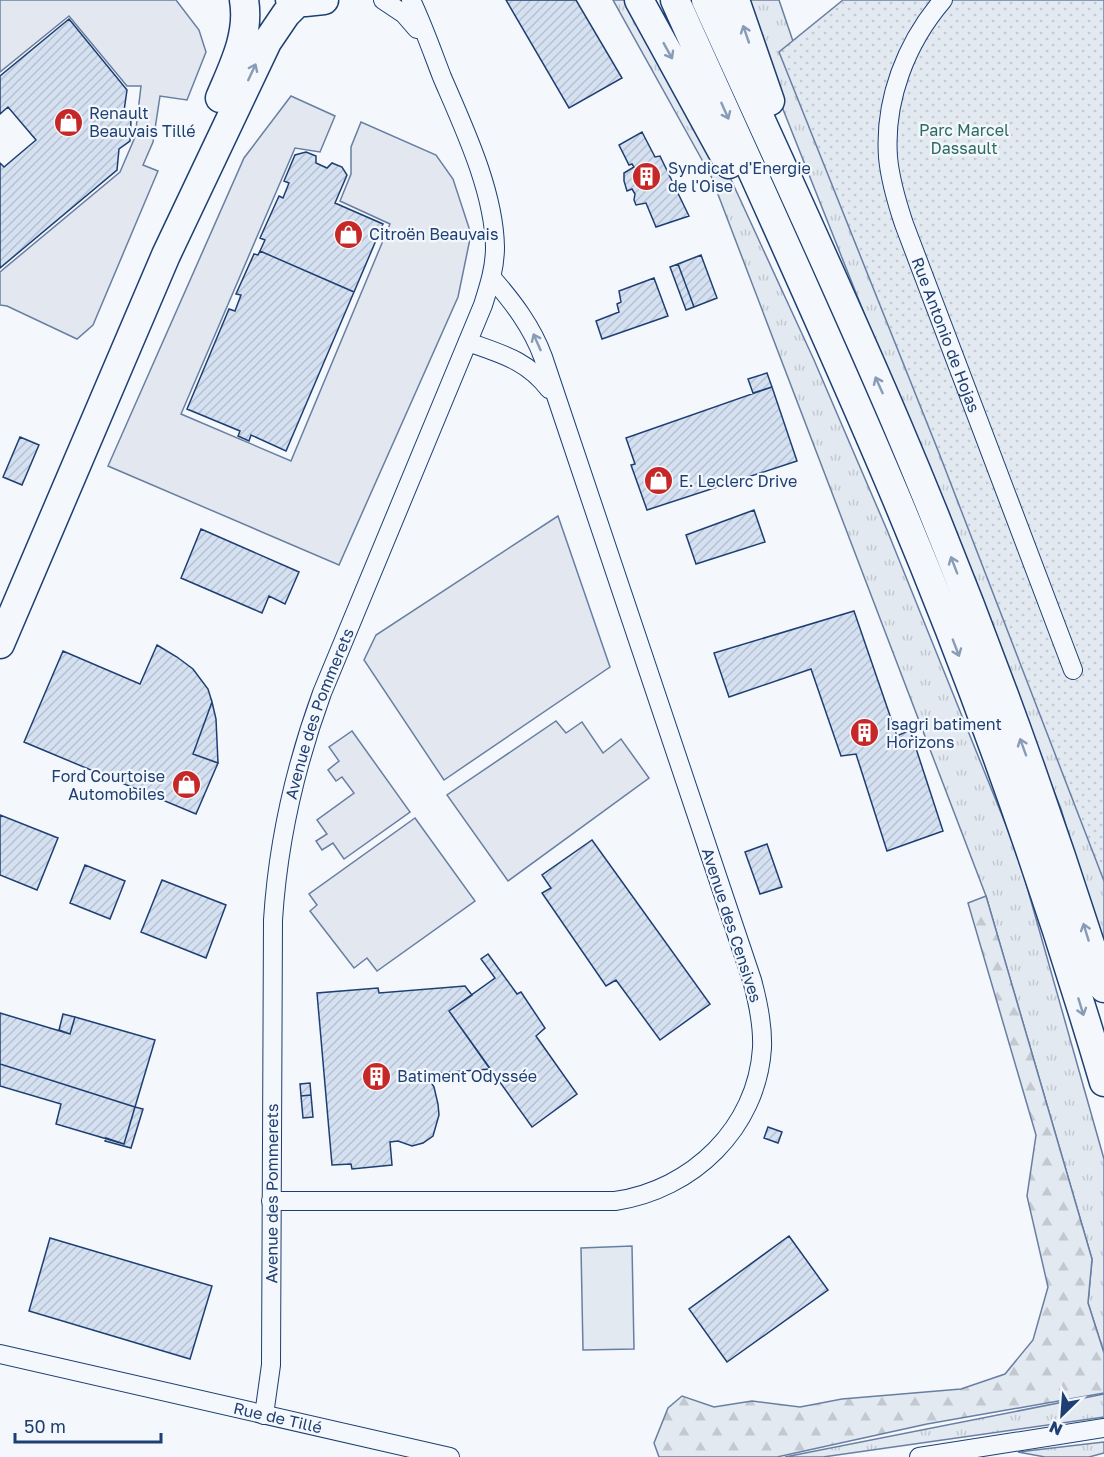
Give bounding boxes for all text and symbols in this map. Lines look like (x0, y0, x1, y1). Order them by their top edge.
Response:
one-way arrow (740, 25, 751, 44)
one-way arrow (662, 42, 674, 59)
one-way arrow (247, 63, 259, 81)
one-way arrow (719, 101, 731, 119)
place label: Renault Beauvais Tillé (89, 103, 196, 141)
shop icon: Renault Beauvais Tillé (52, 106, 84, 138)
park label: Parc Marcel Dassault (919, 120, 1009, 158)
place label: Syndicat d'Energie de l'Oise (668, 158, 811, 196)
building icon: Syndicat d'Energie de l'Oise (631, 161, 663, 193)
shop icon: Citroën Beauvais (332, 218, 364, 250)
place label: Citroën Beauvais (369, 224, 498, 244)
street label: Rue Antonio de Hojas (907, 254, 984, 415)
one-way arrow (531, 334, 542, 352)
one-way arrow (873, 377, 884, 395)
shop icon: E. Leclerc Drive (642, 465, 674, 497)
place label: E. Leclerc Drive (679, 471, 797, 491)
one-way arrow (948, 556, 959, 575)
street label: Avenue des Pommerets (281, 625, 358, 801)
one-way arrow (951, 639, 962, 657)
place label: Isagri batiment Horizons (886, 714, 1002, 752)
building icon: Isagri batiment Horizons (849, 717, 881, 749)
one-way arrow (1017, 739, 1028, 757)
place label: Ford Courtoise Automobiles (51, 766, 165, 804)
shop icon: Ford Courtoise Automobiles (170, 769, 202, 801)
street label: Avenue des Censives (698, 845, 766, 1005)
one-way arrow (1080, 923, 1091, 942)
one-way arrow (1076, 997, 1087, 1016)
building icon: Batiment Odyssée (360, 1060, 392, 1092)
place label: Batiment Odyssée (397, 1066, 537, 1086)
street label: Avenue des Pommerets (261, 1103, 282, 1284)
north arrow (1032, 1385, 1092, 1445)
street label: Rue de Tillé (232, 1398, 324, 1437)
scale bar (15, 1406, 160, 1444)
text: 50 m (24, 1415, 66, 1437)
text: N (1046, 1417, 1065, 1440)

